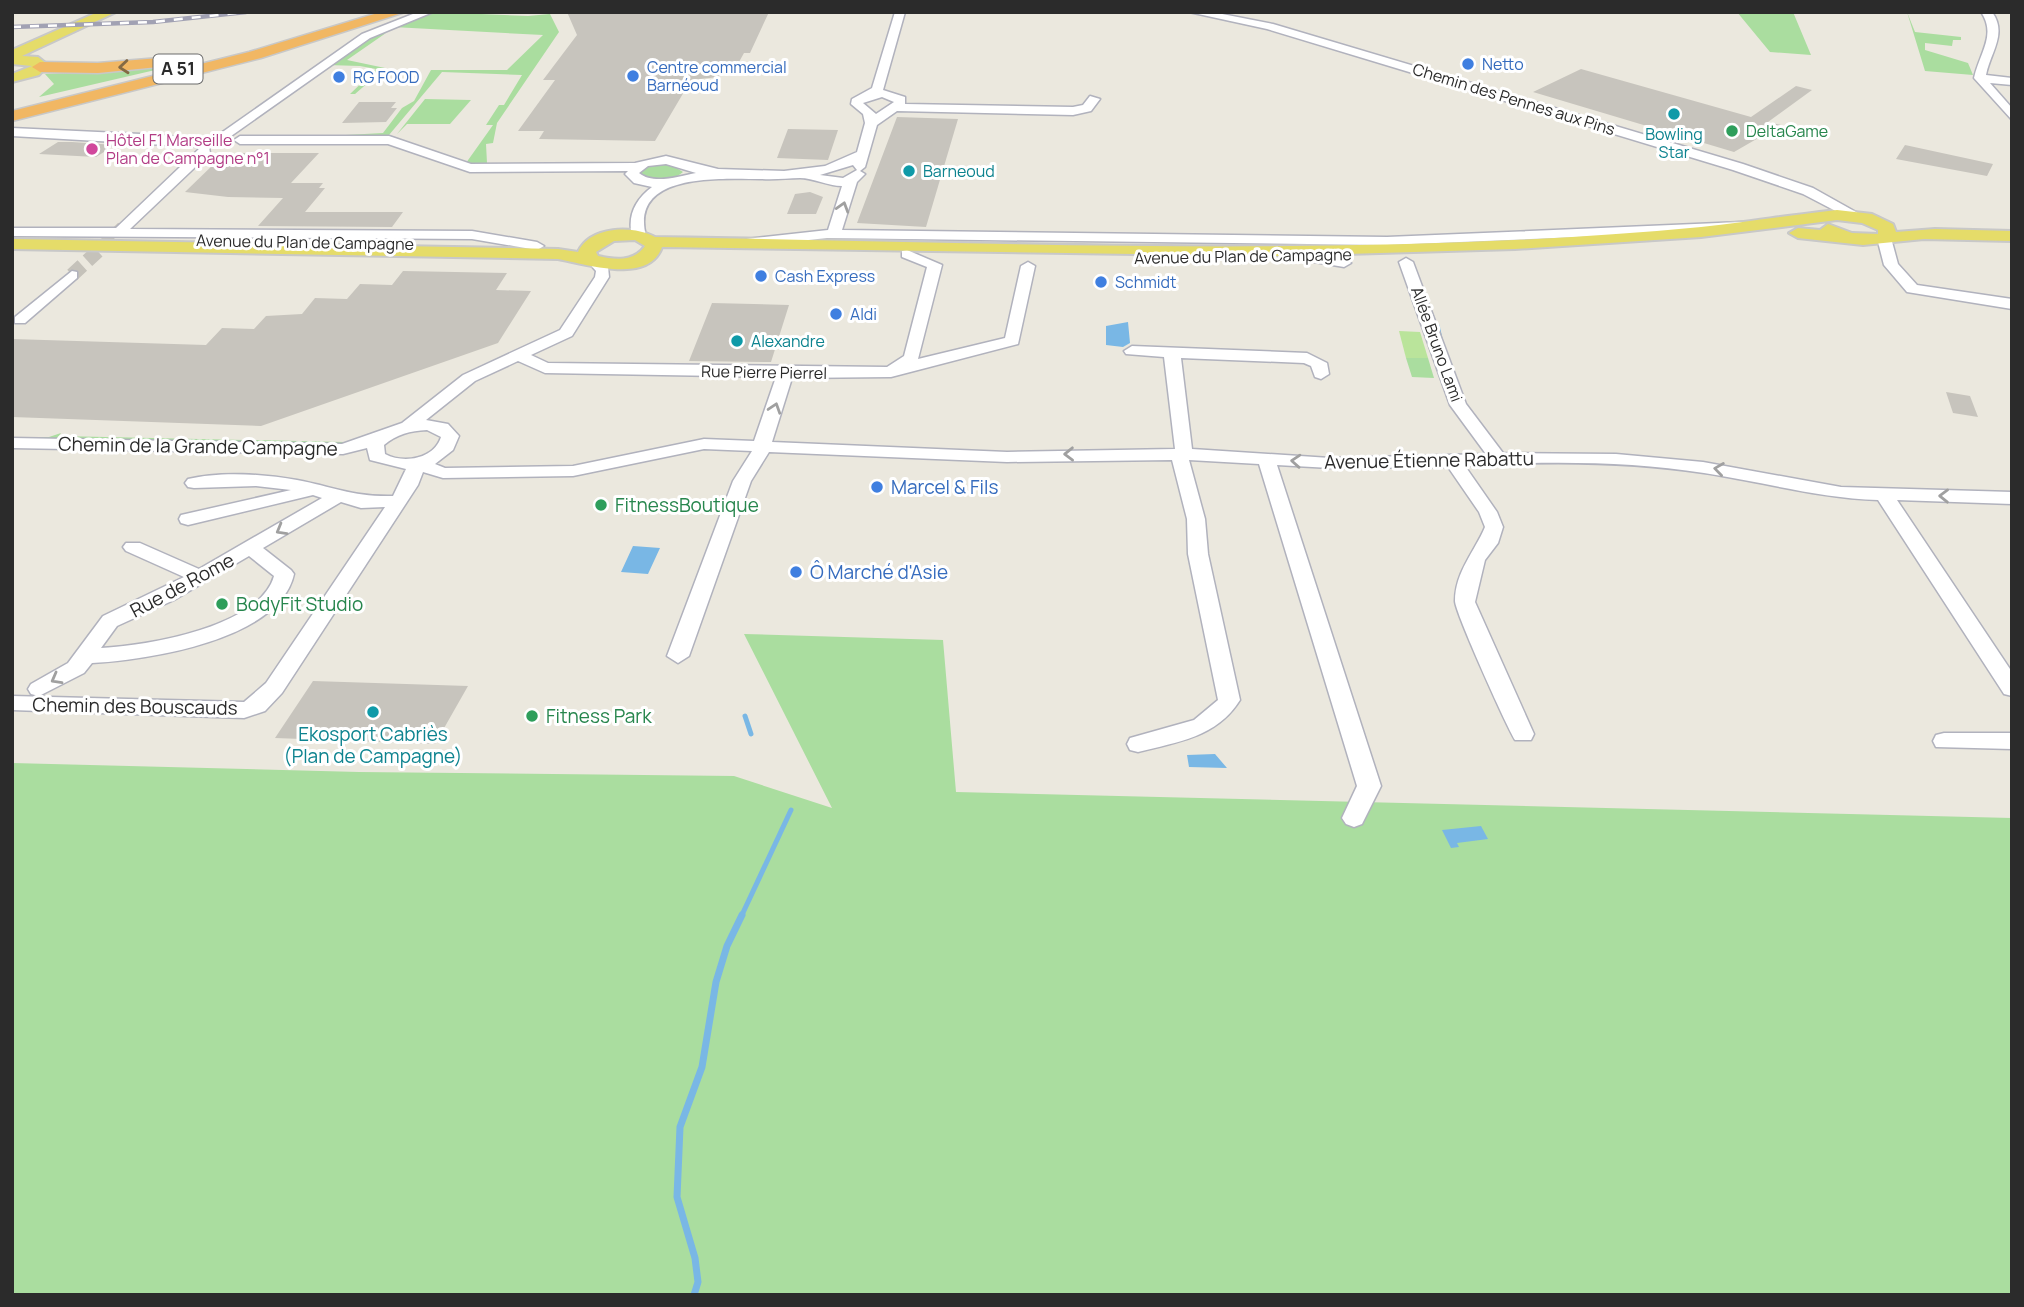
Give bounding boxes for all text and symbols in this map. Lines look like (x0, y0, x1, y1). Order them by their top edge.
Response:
place label: Netto (1482, 53, 1524, 75)
road number: A 51 (154, 55, 202, 84)
place label: Centre commercial Barnéoud (647, 56, 787, 96)
marker: Netto (1460, 56, 1476, 72)
street label: Chemin des Pennes aux Pins (1410, 58, 1618, 140)
one-way arrow (118, 59, 129, 74)
place label: RG FOOD (353, 66, 420, 88)
marker: Centre commercial Barnéoud (625, 68, 641, 84)
marker: RG FOOD (331, 69, 347, 85)
marker: Bowling Star (1666, 106, 1682, 122)
place label: DeltaGame (1746, 120, 1828, 142)
place label: Bowling Star (1645, 123, 1703, 163)
marker: DeltaGame (1724, 123, 1740, 139)
place label: Hôtel F1 Marseille Plan de Campagne n°1 (106, 129, 270, 169)
marker: Hôtel F1 Marseille Plan de Campagne n°1 (84, 141, 100, 157)
place label: Barneoud (923, 160, 995, 182)
marker: Barneoud (901, 163, 917, 179)
one-way arrow (834, 201, 849, 213)
street label: Avenue du Plan de Campagne (196, 229, 414, 255)
street label: Avenue du Plan de Campagne (1134, 243, 1352, 269)
place label: Cash Express (775, 265, 875, 287)
marker: Cash Express (753, 268, 769, 284)
place label: Schmidt (1115, 271, 1176, 293)
marker: Schmidt (1093, 274, 1109, 290)
street label: Allée Bruno Lami (1406, 283, 1468, 405)
place label: Aldi (850, 303, 877, 325)
marker: Aldi (828, 306, 844, 322)
place label: Alexandre (751, 330, 825, 352)
marker: Alexandre (729, 333, 745, 349)
street label: Rue Pierre Pierrel (701, 360, 827, 384)
one-way arrow (767, 403, 781, 415)
street label: Chemin de la Grande Campagne (58, 431, 338, 461)
street label: Avenue Étienne Rabattu (1324, 445, 1534, 475)
one-way arrow (1063, 446, 1074, 462)
one-way arrow (1290, 454, 1301, 469)
one-way arrow (1713, 462, 1724, 477)
place label: Marcel & Fils (891, 474, 998, 500)
marker: Marcel & Fils (869, 479, 885, 495)
one-way arrow (1938, 489, 1949, 504)
place label: FitnessBoutique (615, 492, 759, 518)
marker: FitnessBoutique (593, 497, 609, 513)
one-way arrow (276, 522, 289, 535)
street label: Rue de Rome (125, 547, 239, 623)
place label: Ô Marché d'Asie (810, 559, 948, 585)
marker: Ô Marché d'Asie (788, 564, 804, 580)
place label: BodyFit Studio (236, 591, 363, 617)
marker: BodyFit Studio (214, 596, 230, 612)
one-way arrow (50, 671, 63, 684)
street label: Chemin des Bouscauds (32, 691, 238, 721)
place label: Fitness Park (546, 703, 652, 729)
marker: Ekosport Cabriès (Plan de Campagne) (365, 704, 381, 720)
marker: Fitness Park (524, 708, 540, 724)
place label: Ekosport Cabriès (Plan de Campagne) (284, 721, 462, 769)

